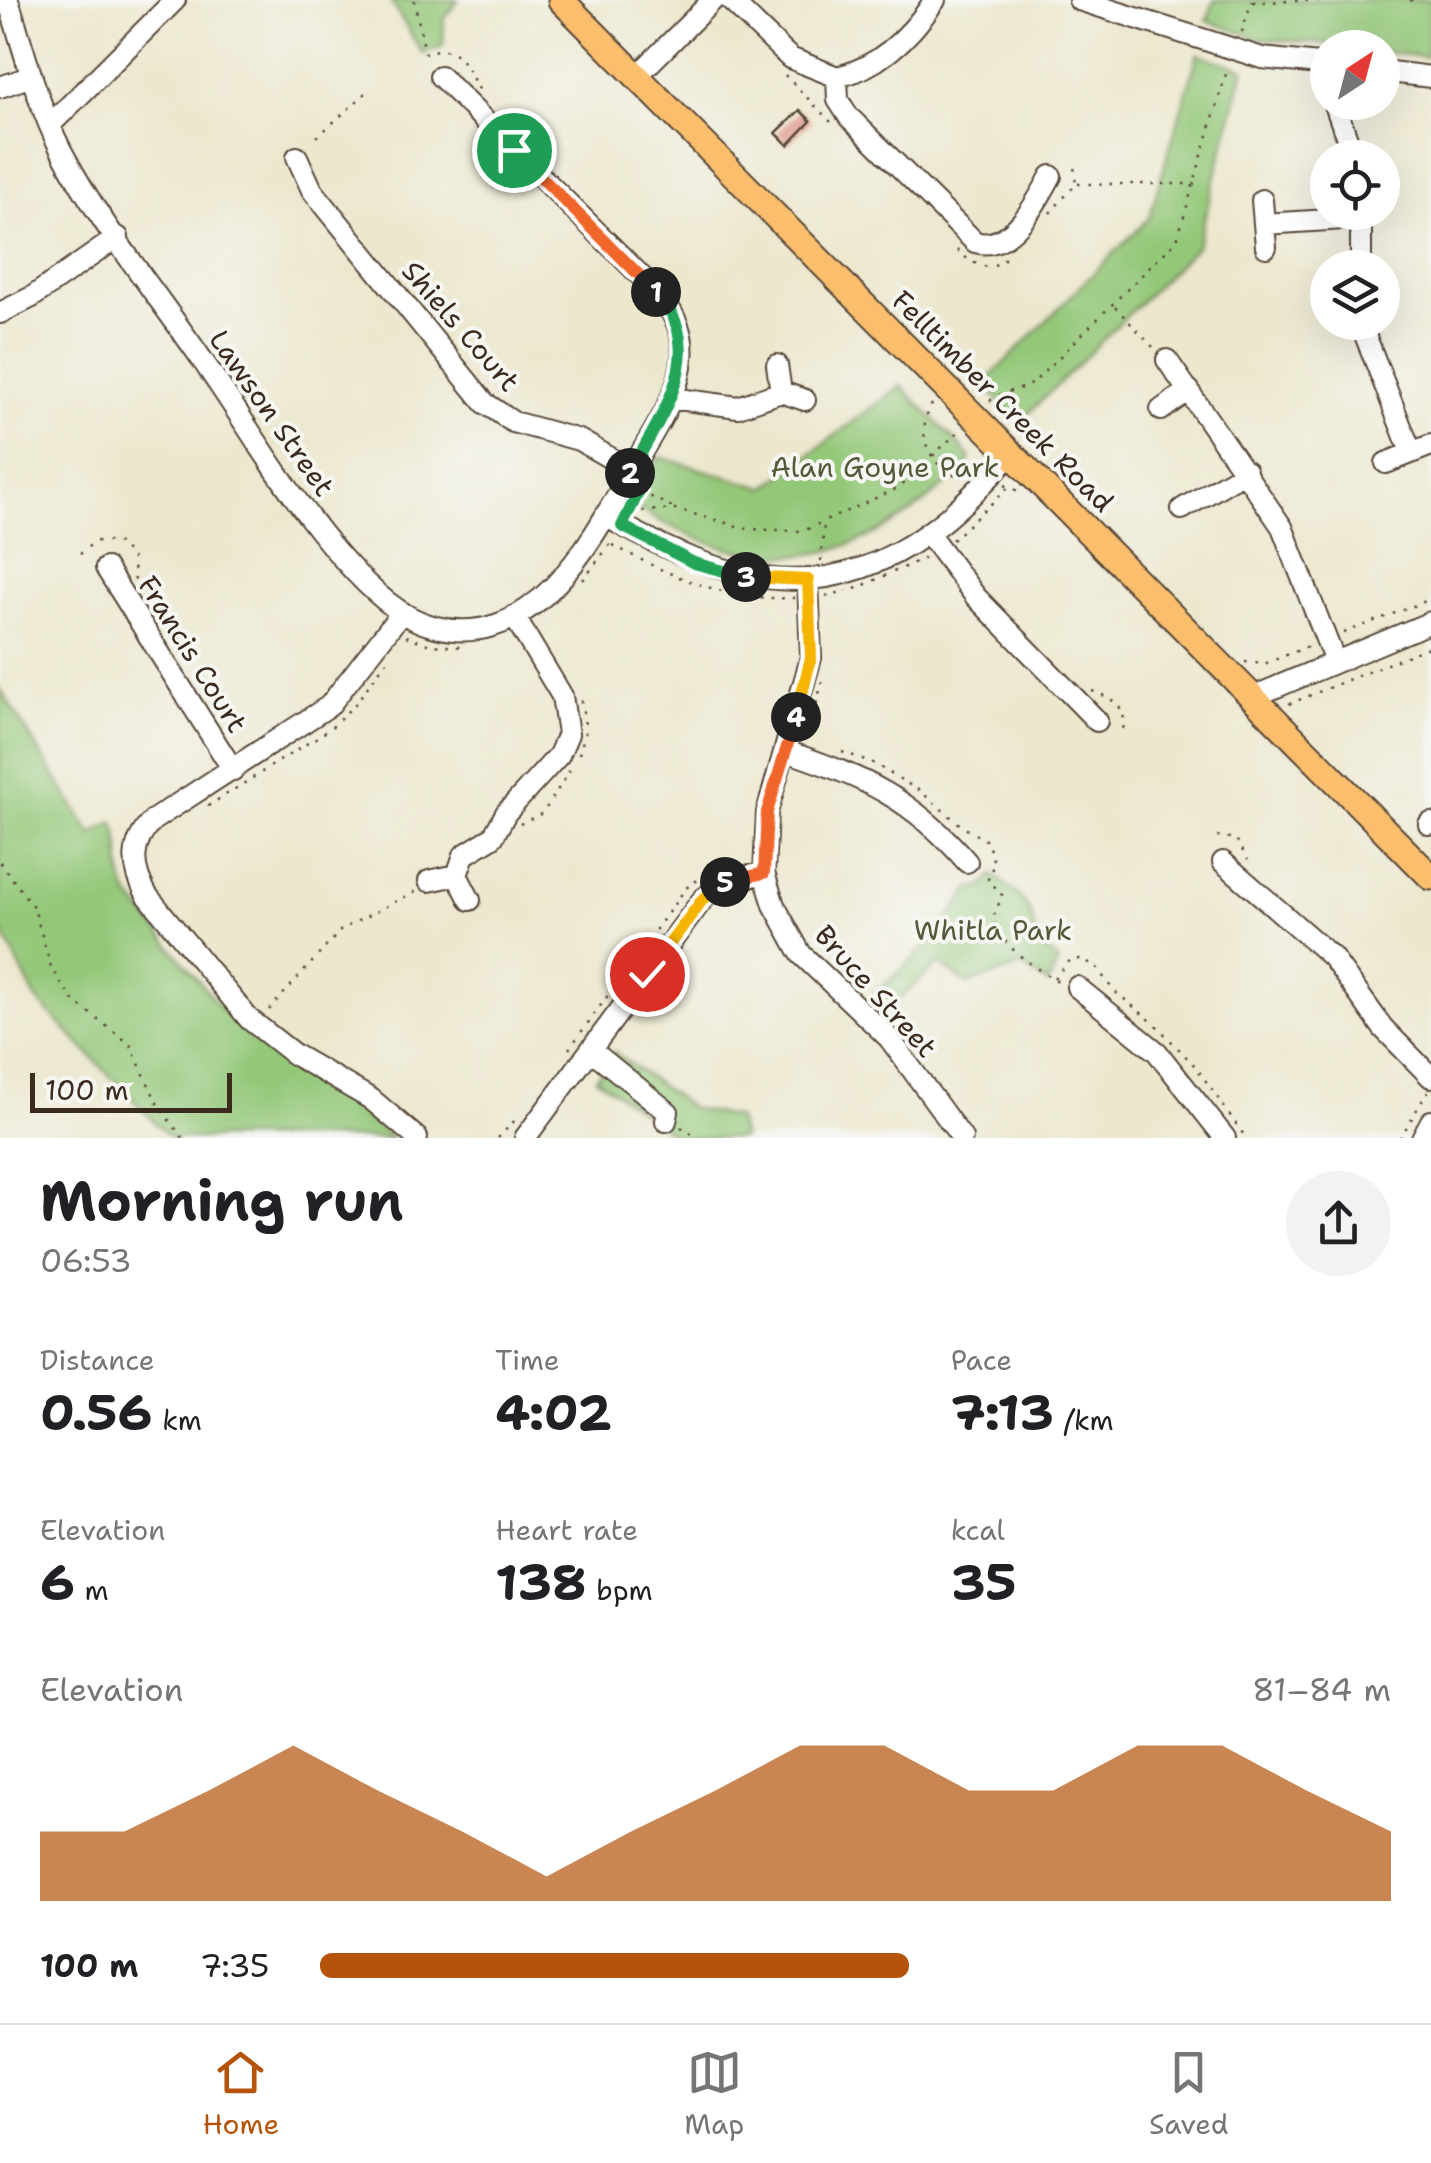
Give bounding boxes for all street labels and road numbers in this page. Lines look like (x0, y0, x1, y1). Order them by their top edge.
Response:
street label: Shiels Court (394, 253, 528, 399)
street label: Felltimber Creek Road (884, 282, 1122, 520)
street label: Lawson Street (201, 322, 343, 504)
street label: Francis Court (130, 568, 256, 740)
street label: Bruce Street (806, 917, 946, 1065)

